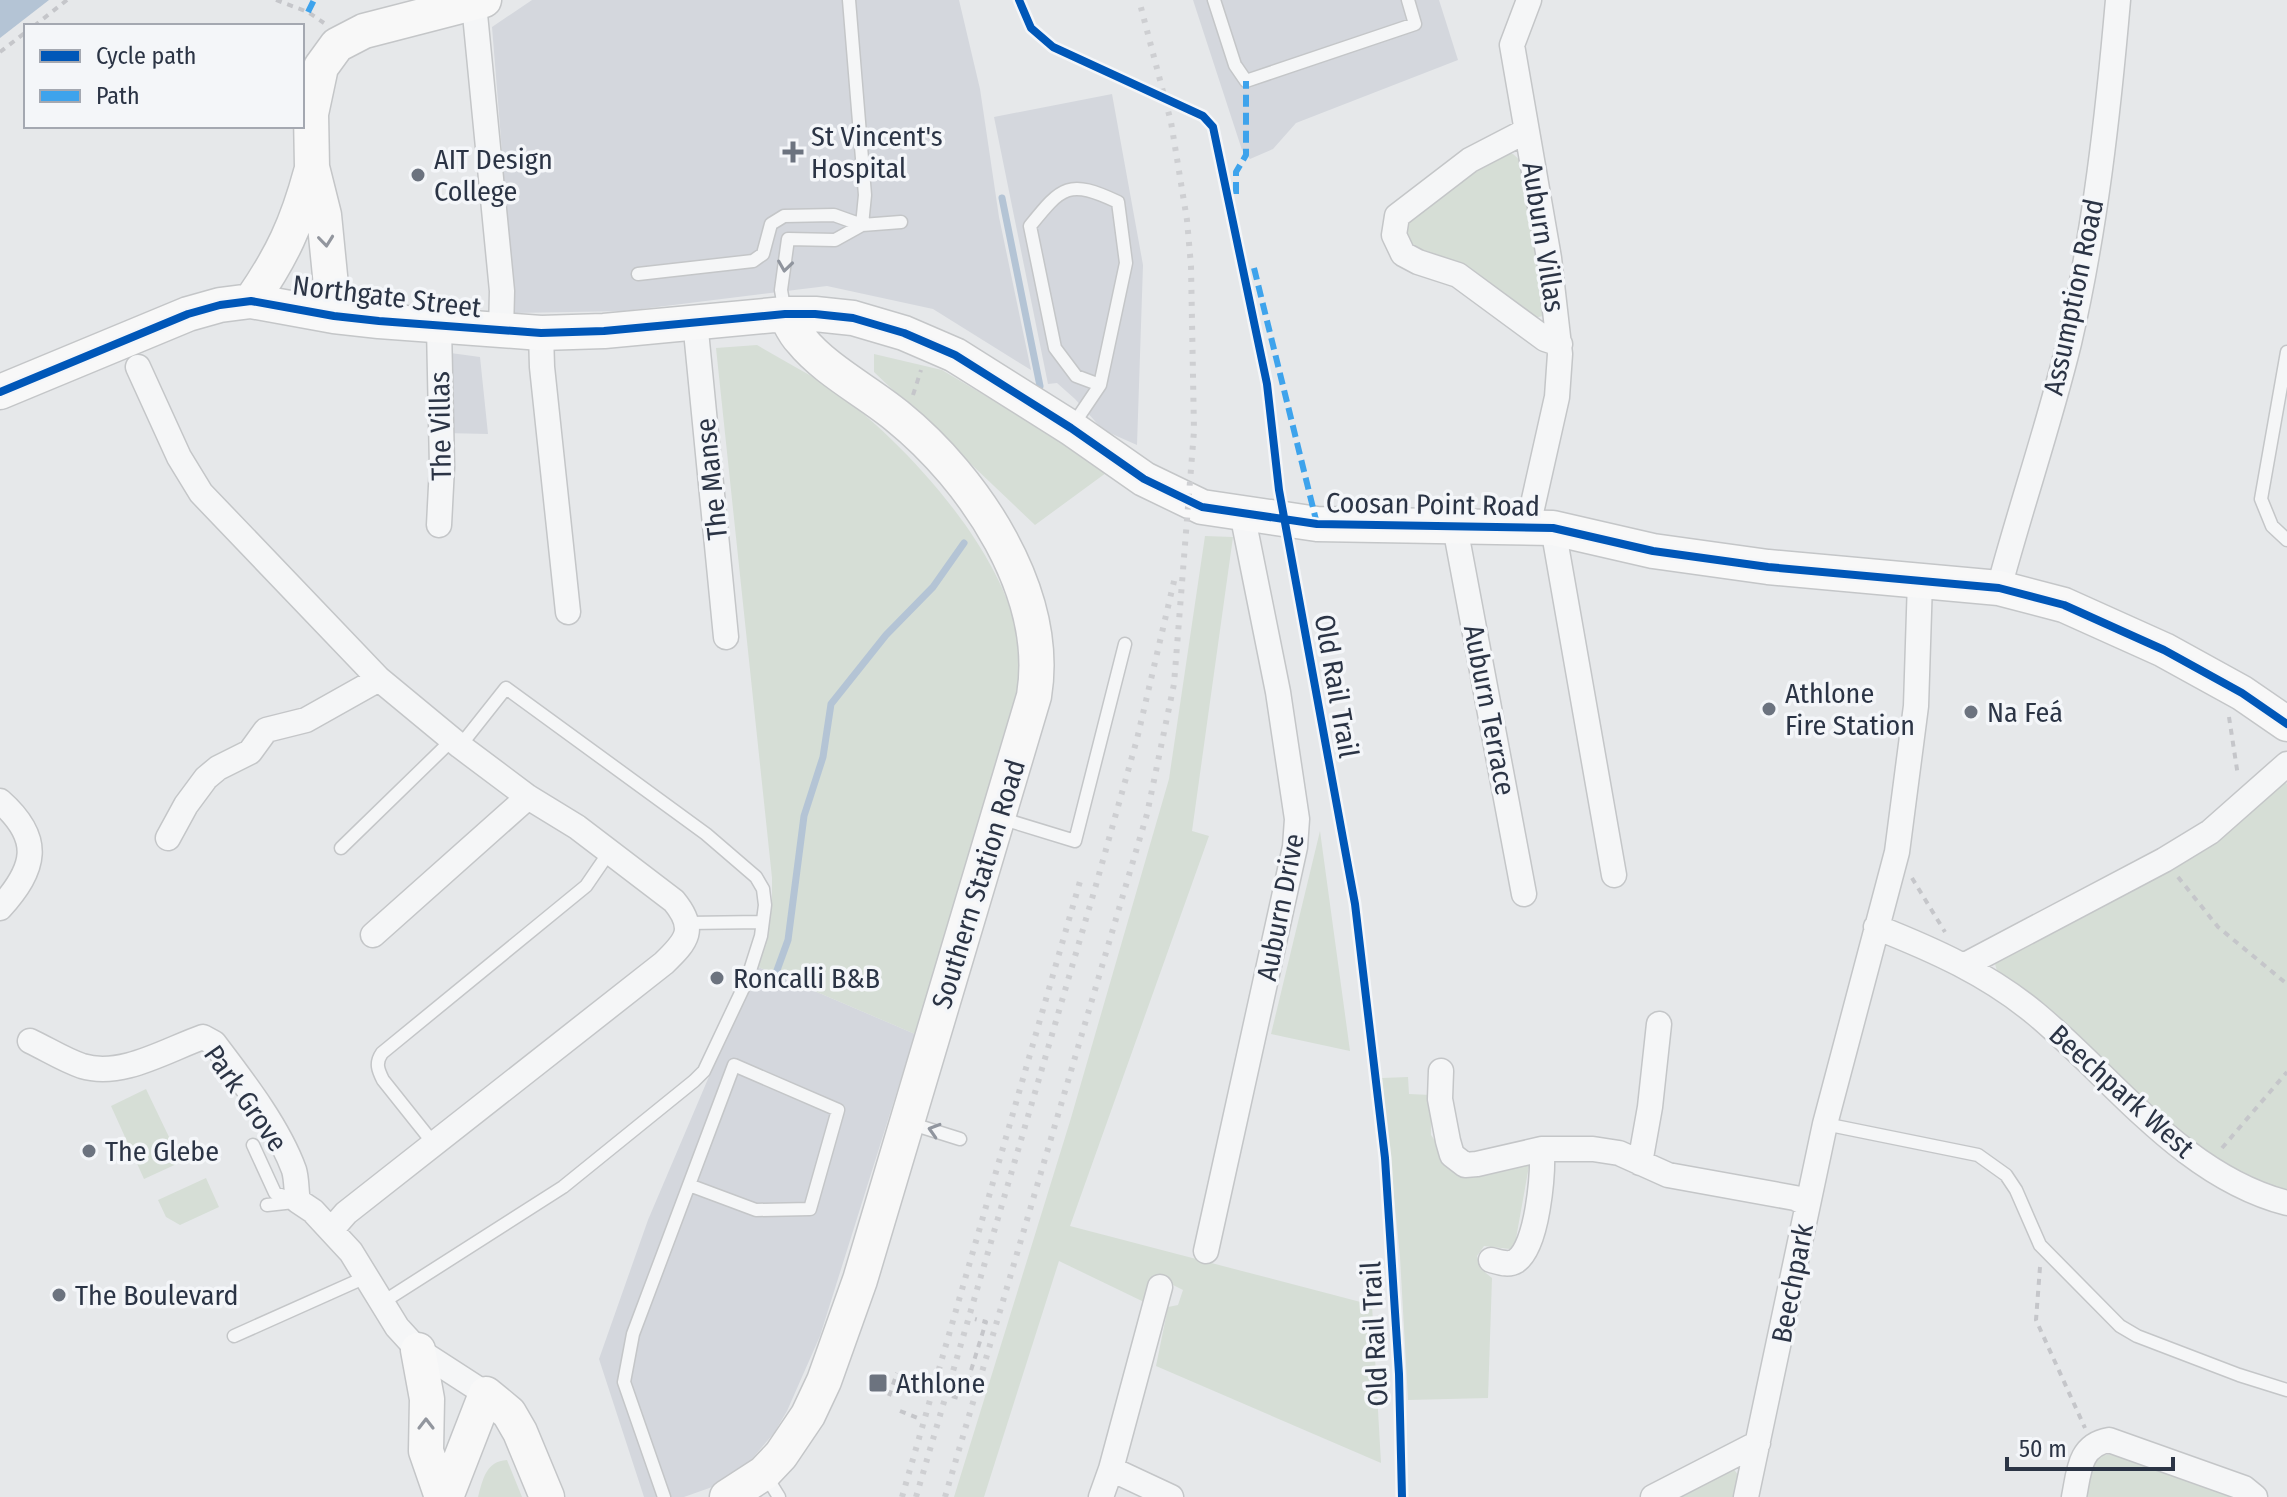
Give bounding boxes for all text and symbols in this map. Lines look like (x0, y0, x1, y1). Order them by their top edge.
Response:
legend (24, 24, 304, 128)
text: Cycle path (96, 42, 196, 70)
text: Path (96, 82, 140, 110)
place label: St Vincent's Hospital (811, 120, 943, 185)
marker: St Vincent's Hospital (782, 141, 804, 163)
place label: AIT Design College (434, 143, 553, 208)
street label: Auburn Villas (1515, 160, 1572, 314)
marker: AIT Design College (409, 166, 427, 184)
street label: Assumption Road (2037, 196, 2110, 398)
one-way arrow (318, 235, 335, 248)
one-way arrow (777, 259, 794, 273)
street label: Northgate Street (291, 269, 484, 325)
street label: The Villas (423, 371, 458, 481)
street label: The Manse (689, 416, 734, 541)
street label: Coosan Point Road (1326, 486, 1540, 523)
street label: Old Rail Trail (1308, 612, 1365, 761)
street label: Auburn Terrace (1457, 622, 1522, 798)
place label: Athlone Fire Station (1785, 677, 1915, 742)
place label: Na Feá (1987, 696, 2063, 729)
marker: Athlone Fire Station (1760, 700, 1778, 718)
marker: Na Feá (1962, 703, 1980, 721)
street label: Southern Station Road (925, 755, 1032, 1013)
street label: Auburn Drive (1250, 831, 1311, 984)
place label: Roncalli B&B (733, 962, 880, 995)
marker: Roncalli B&B (708, 969, 726, 987)
street label: Beechpark West (2043, 1018, 2201, 1165)
street label: Park Grove (197, 1039, 294, 1158)
one-way arrow (927, 1124, 941, 1140)
place label: The Glebe (105, 1135, 219, 1168)
marker: The Glebe (80, 1142, 98, 1160)
street label: Beechpark (1765, 1220, 1820, 1346)
street label: Old Rail Trail (1354, 1261, 1395, 1407)
place label: The Boulevard (75, 1279, 239, 1312)
marker: The Boulevard (50, 1286, 68, 1304)
place label: Athlone (896, 1367, 985, 1400)
marker: Athlone (867, 1372, 889, 1394)
one-way arrow (418, 1417, 435, 1430)
scale bar (2007, 1421, 2173, 1471)
text: 50 m (2019, 1435, 2067, 1463)

